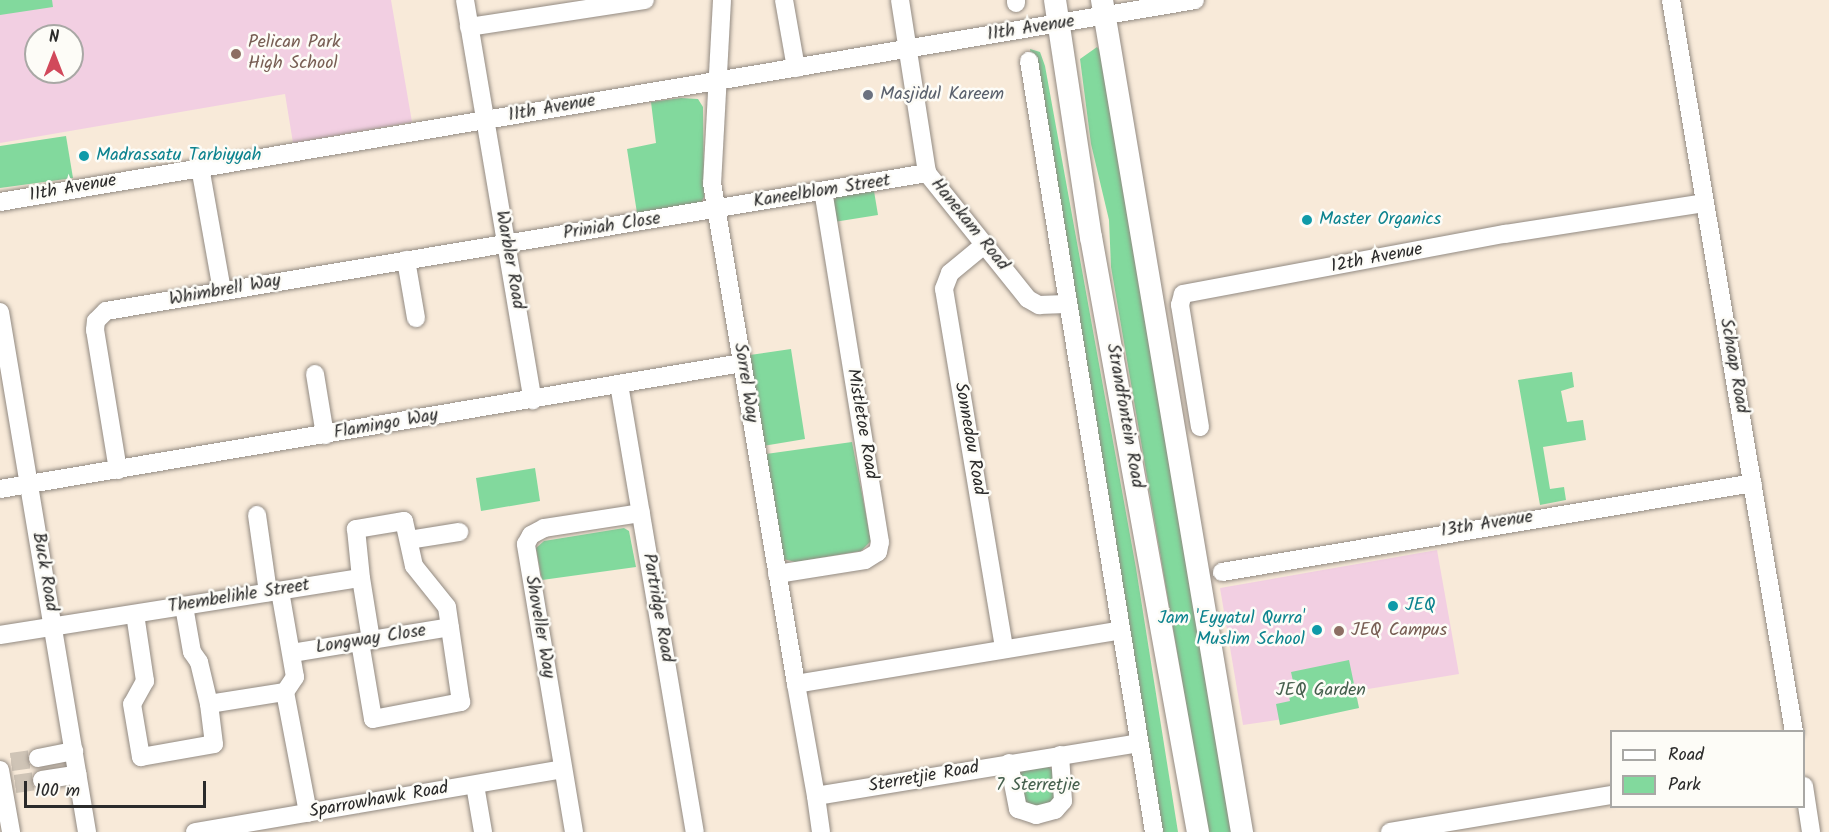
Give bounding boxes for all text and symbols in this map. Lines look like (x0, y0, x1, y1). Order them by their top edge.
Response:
street label: 11th Avenue (986, 11, 1076, 47)
north arrow (24, 24, 84, 84)
text: N (49, 25, 59, 50)
place label: Pelican Park High School (248, 33, 340, 76)
marker: Pelican Park High School (229, 47, 243, 61)
place label: Masjidul Kareem (880, 84, 1004, 106)
marker: Masjidul Kareem (861, 88, 875, 102)
street label: 11th Avenue (507, 91, 597, 127)
place label: Madrassatu Tarbiyyah (96, 145, 261, 167)
marker: Madrassatu Tarbiyyah (77, 149, 91, 163)
street label: 11th Avenue (28, 171, 118, 207)
street label: Kaneelblom Street (752, 171, 892, 213)
street label: Hanekam Road (925, 174, 1013, 276)
street label: Warbler Road (490, 209, 528, 311)
street label: Priniah Close (562, 209, 662, 245)
place label: Master Organics (1319, 209, 1441, 231)
marker: Master Organics (1300, 213, 1314, 227)
street label: 12th Avenue (1329, 240, 1425, 278)
street label: Whimbrell Way (168, 271, 282, 311)
street label: Schaap Road (1714, 317, 1752, 415)
street label: Sorrel Way (728, 342, 762, 424)
street label: Strandfontein Road (1101, 342, 1147, 490)
street label: Mistletoe Road (841, 367, 881, 481)
street label: Sonnedou Road (948, 381, 990, 497)
street label: Flamingo Way (332, 405, 440, 445)
street label: 13th Avenue (1440, 507, 1534, 543)
street label: Buck Road (26, 531, 62, 613)
street label: Partridge Road (637, 552, 677, 664)
street label: Shoveller Way (519, 574, 559, 680)
street label: Thembelihle Street (167, 575, 311, 619)
place label: JEQ (1405, 595, 1435, 617)
marker: JEQ (1386, 599, 1400, 613)
place label: Jam 'Eyyatul Qurra' Muslim School (1158, 609, 1305, 652)
place label: JEQ Campus (1351, 620, 1447, 642)
street label: Longway Close (314, 621, 428, 659)
marker: Jam 'Eyyatul Qurra' Muslim School (1310, 623, 1324, 637)
marker: JEQ Campus (1332, 624, 1346, 638)
park label: JEQ Garden (1276, 680, 1366, 702)
legend (1610, 730, 1805, 808)
text: Road (1668, 741, 1704, 770)
street label: Sterretjie Road (867, 758, 981, 798)
scale bar (27, 769, 208, 807)
text: Park (1668, 771, 1701, 800)
park label: 7 Sterretjie (996, 775, 1080, 797)
text: 100 m (35, 777, 80, 806)
street label: Sparrowhawk Road (308, 778, 450, 824)

